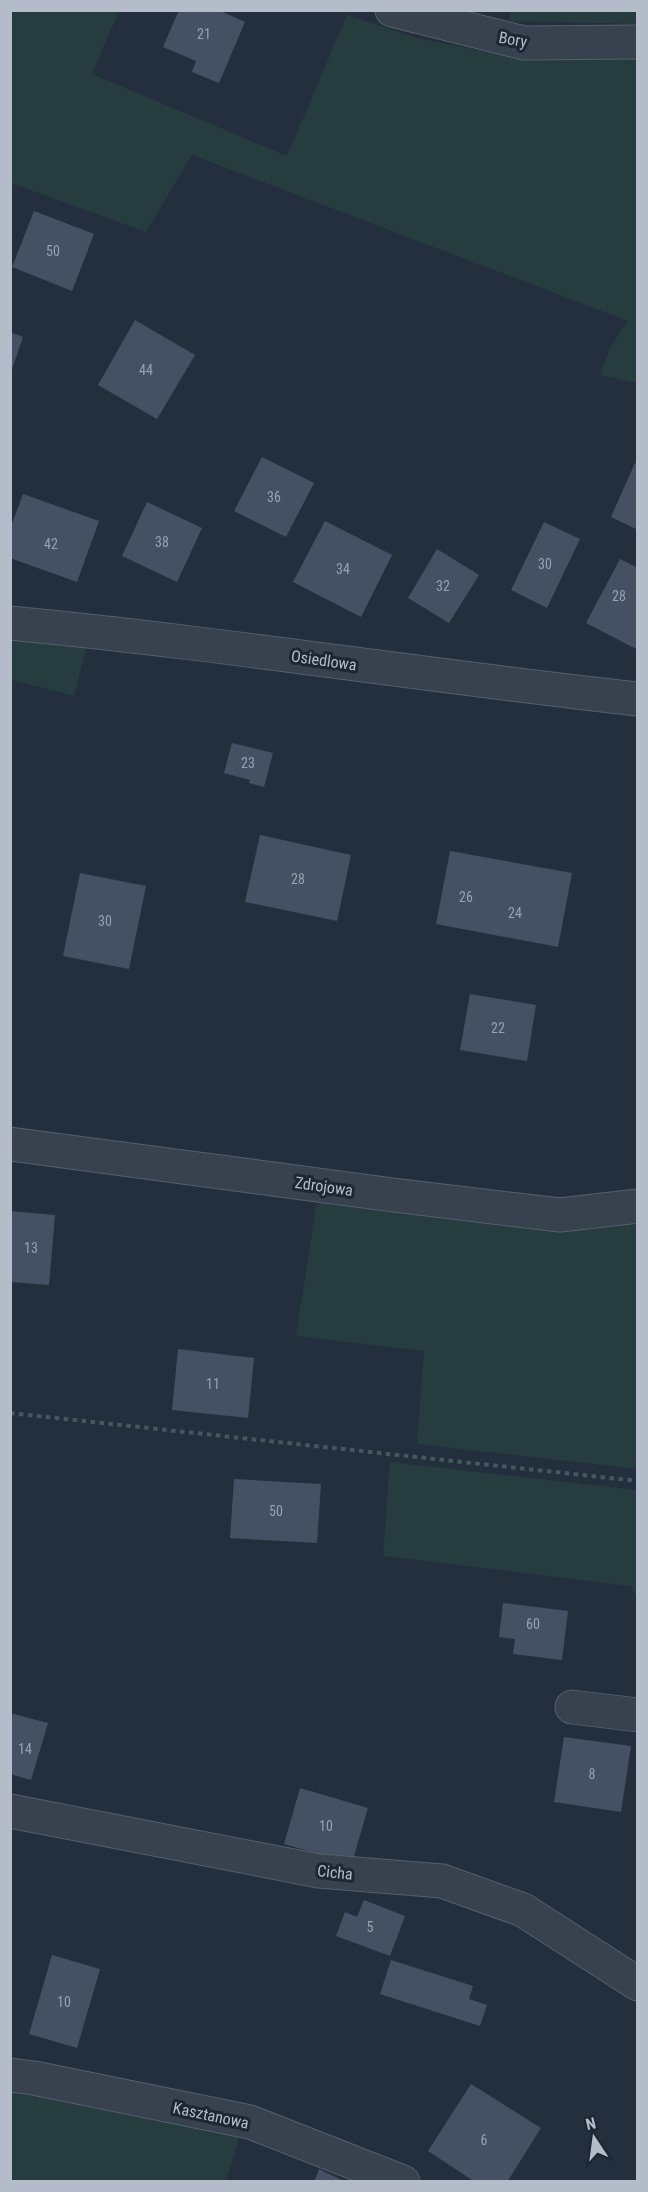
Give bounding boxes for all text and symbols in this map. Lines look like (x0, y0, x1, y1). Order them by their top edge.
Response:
house number: 21 (197, 26, 211, 42)
street label: Bory (497, 28, 529, 51)
house number: 50 (46, 243, 60, 259)
house number: 44 (139, 362, 153, 378)
house number: 36 (267, 489, 281, 505)
house number: 38 (155, 534, 169, 550)
house number: 42 (44, 536, 58, 552)
house number: 30 (538, 556, 552, 572)
house number: 34 (336, 561, 350, 577)
house number: 32 (436, 578, 450, 594)
house number: 28 (612, 588, 626, 604)
street label: Osiedlowa (290, 647, 358, 674)
house number: 23 (241, 755, 255, 771)
house number: 28 (291, 871, 305, 887)
house number: 26 (459, 889, 473, 905)
house number: 24 (508, 905, 522, 921)
house number: 30 (98, 913, 112, 929)
house number: 22 (491, 1020, 505, 1036)
street label: Zdrojowa (294, 1173, 354, 1200)
house number: 13 (24, 1240, 38, 1256)
house number: 11 (206, 1376, 220, 1392)
house number: 50 (269, 1503, 283, 1519)
house number: 60 (526, 1616, 540, 1632)
house number: 14 (18, 1741, 32, 1757)
house number: 8 (589, 1766, 596, 1782)
house number: 10 (319, 1818, 333, 1834)
street label: Cicha (316, 1861, 354, 1884)
house number: 5 (367, 1919, 374, 1935)
house number: 10 (57, 1994, 71, 2010)
street label: Kasztanowa (171, 2098, 251, 2133)
north arrow (564, 2108, 624, 2168)
text: N (584, 2114, 598, 2134)
house number: 6 (481, 2132, 488, 2148)

